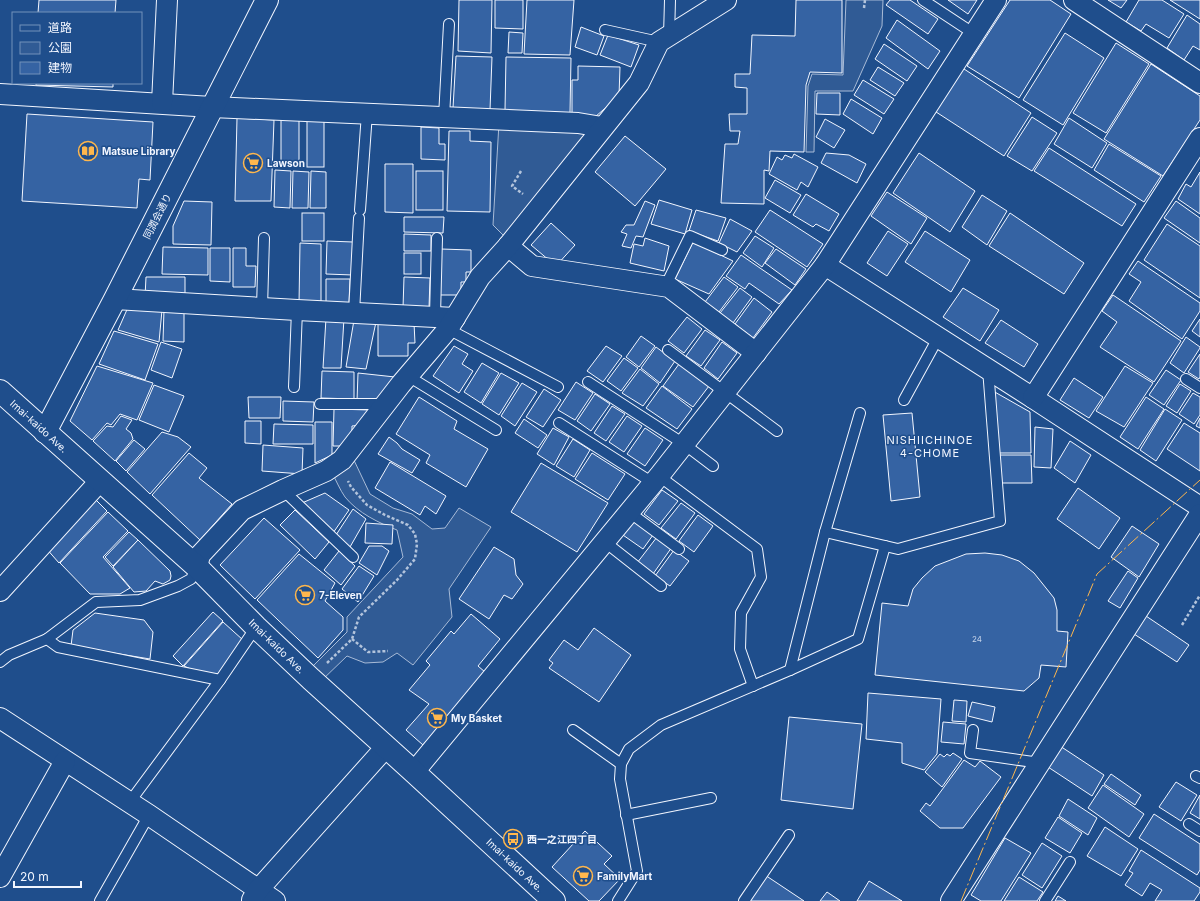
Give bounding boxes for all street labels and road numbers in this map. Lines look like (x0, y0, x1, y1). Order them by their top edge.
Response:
street label: 同潤会通り (140, 191, 174, 241)
street label: Imai-kaido Ave. (8, 397, 70, 455)
street label: Imai-kaido Ave. (247, 616, 307, 676)
street label: Imai-kaido Ave. (484, 836, 546, 894)

